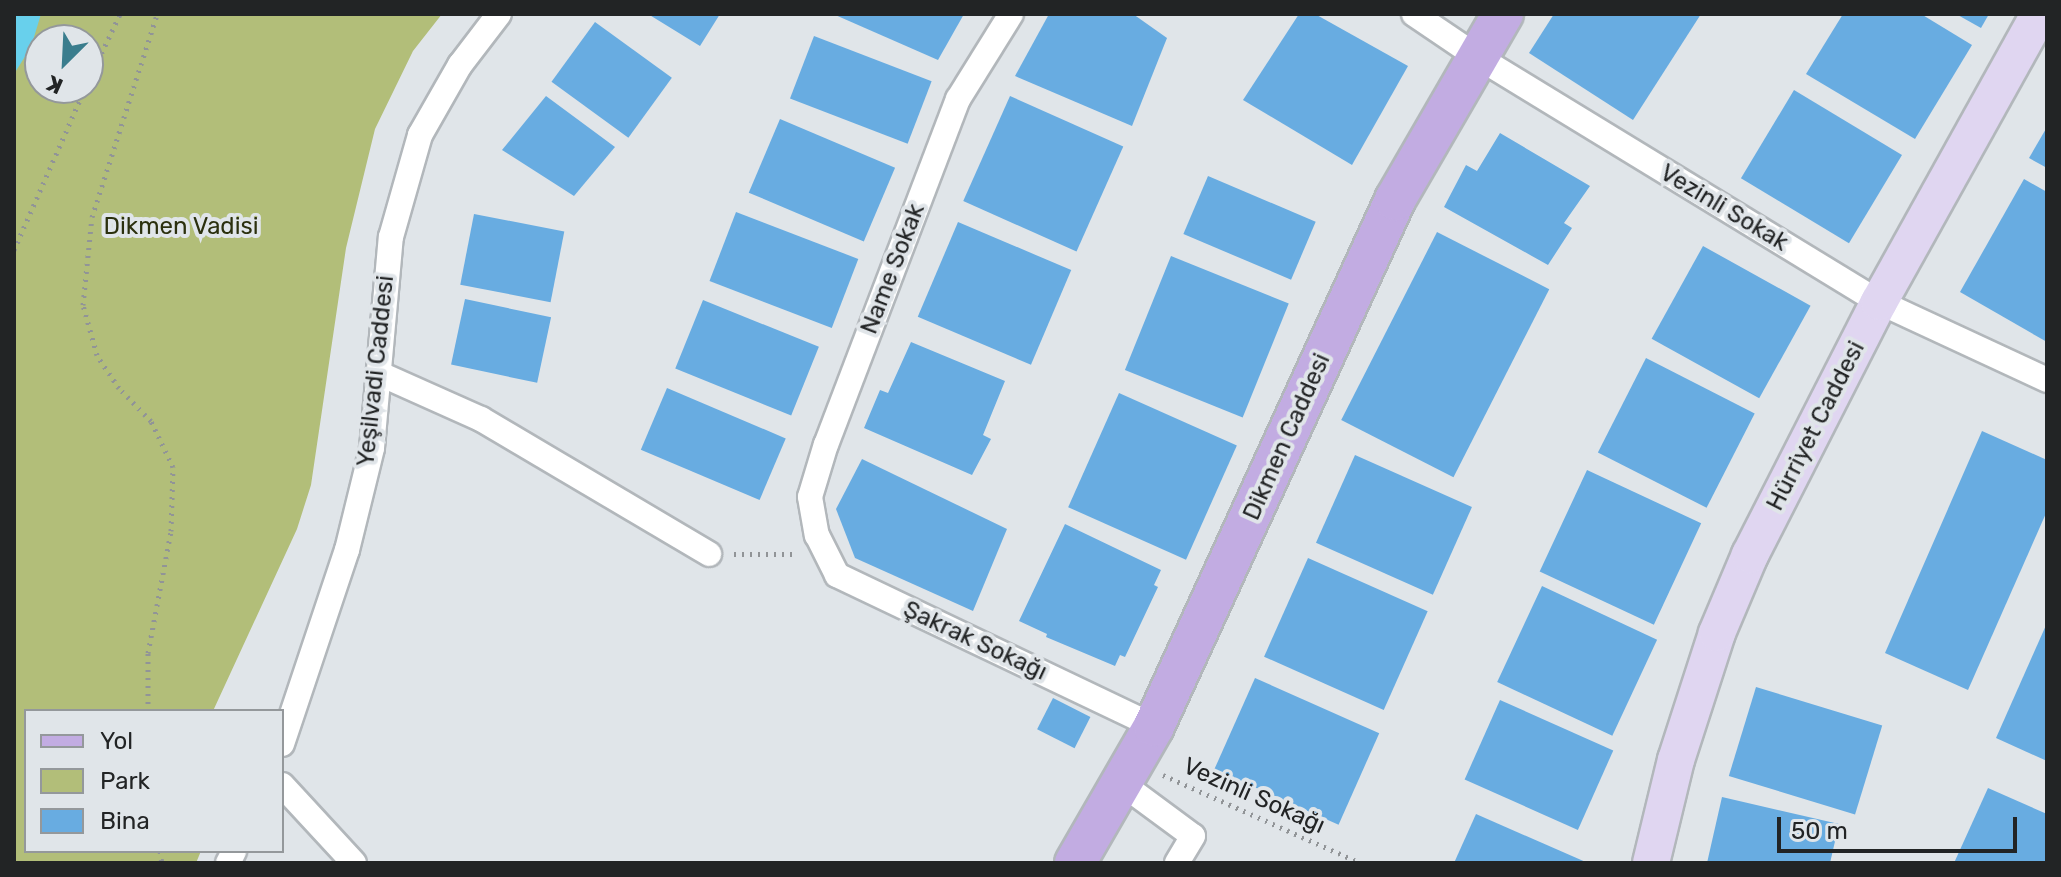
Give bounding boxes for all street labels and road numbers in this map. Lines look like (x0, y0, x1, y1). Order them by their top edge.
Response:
street label: Vezinli Sokak (1655, 158, 1793, 258)
street label: Name Sokak (855, 200, 931, 338)
street label: Yeşilvadi Caddesi (352, 274, 400, 468)
street label: Hürriyet Caddesi (1761, 336, 1871, 516)
street label: Dikmen Caddesi (1237, 349, 1337, 525)
street label: Şakrak Sokağı (899, 595, 1051, 687)
street label: Vezinli Sokağı (1179, 752, 1329, 840)

